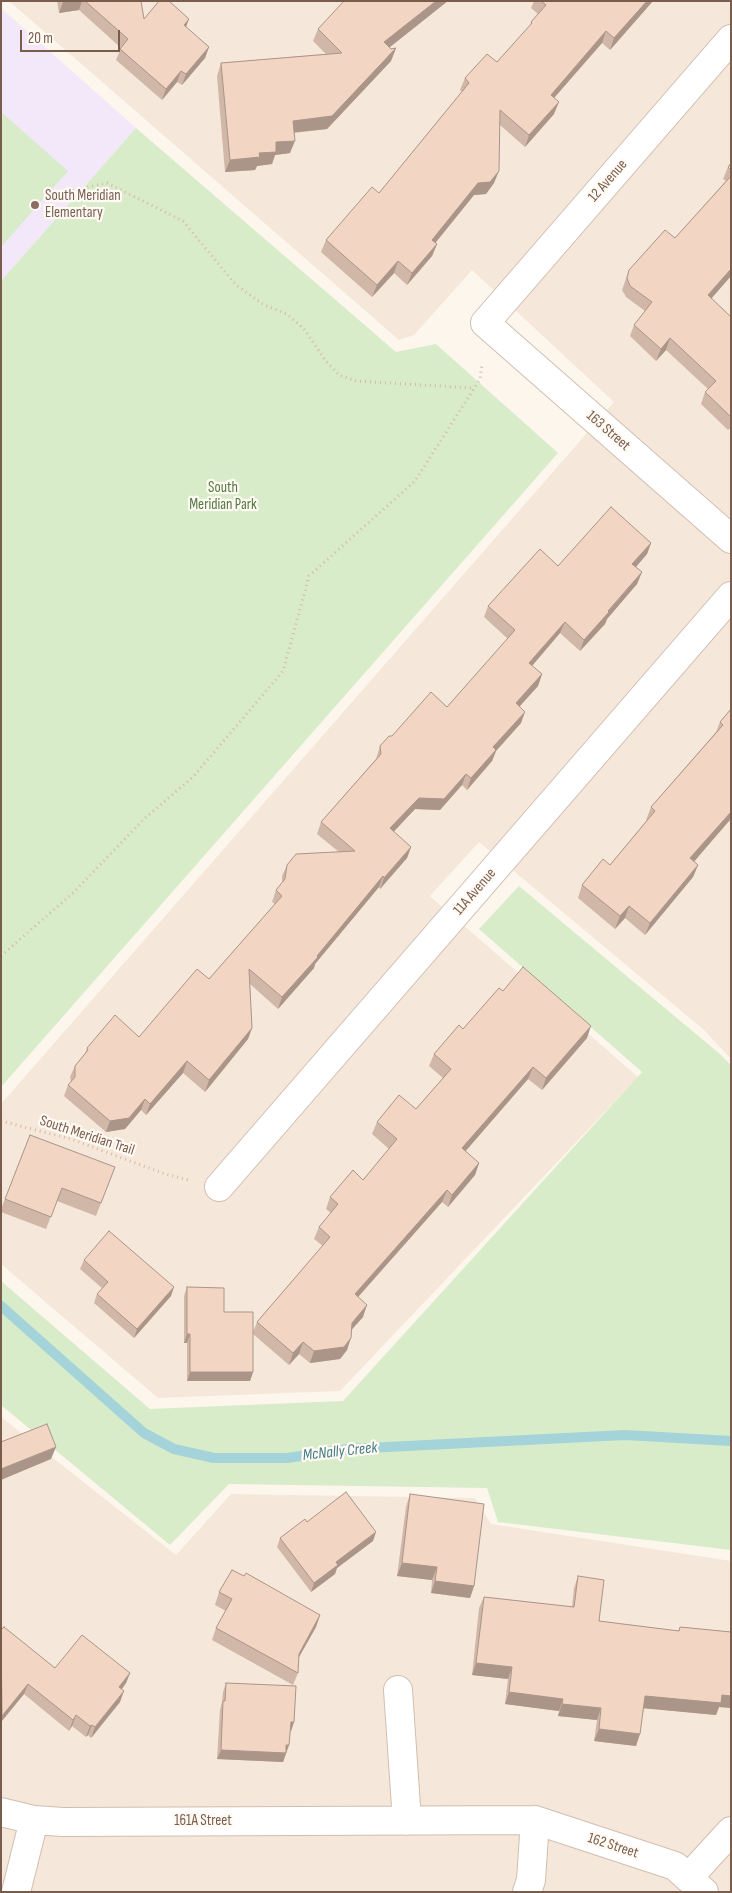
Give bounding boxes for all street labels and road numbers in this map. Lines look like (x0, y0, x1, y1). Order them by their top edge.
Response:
street label: 12 Avenue (585, 156, 631, 206)
street label: 163 Street (582, 407, 634, 455)
street label: 11A Avenue (450, 865, 500, 919)
street label: South Meridian Trail (37, 1112, 137, 1160)
street label: 161A Street (174, 1812, 232, 1830)
street label: 162 Street (585, 1829, 641, 1863)

